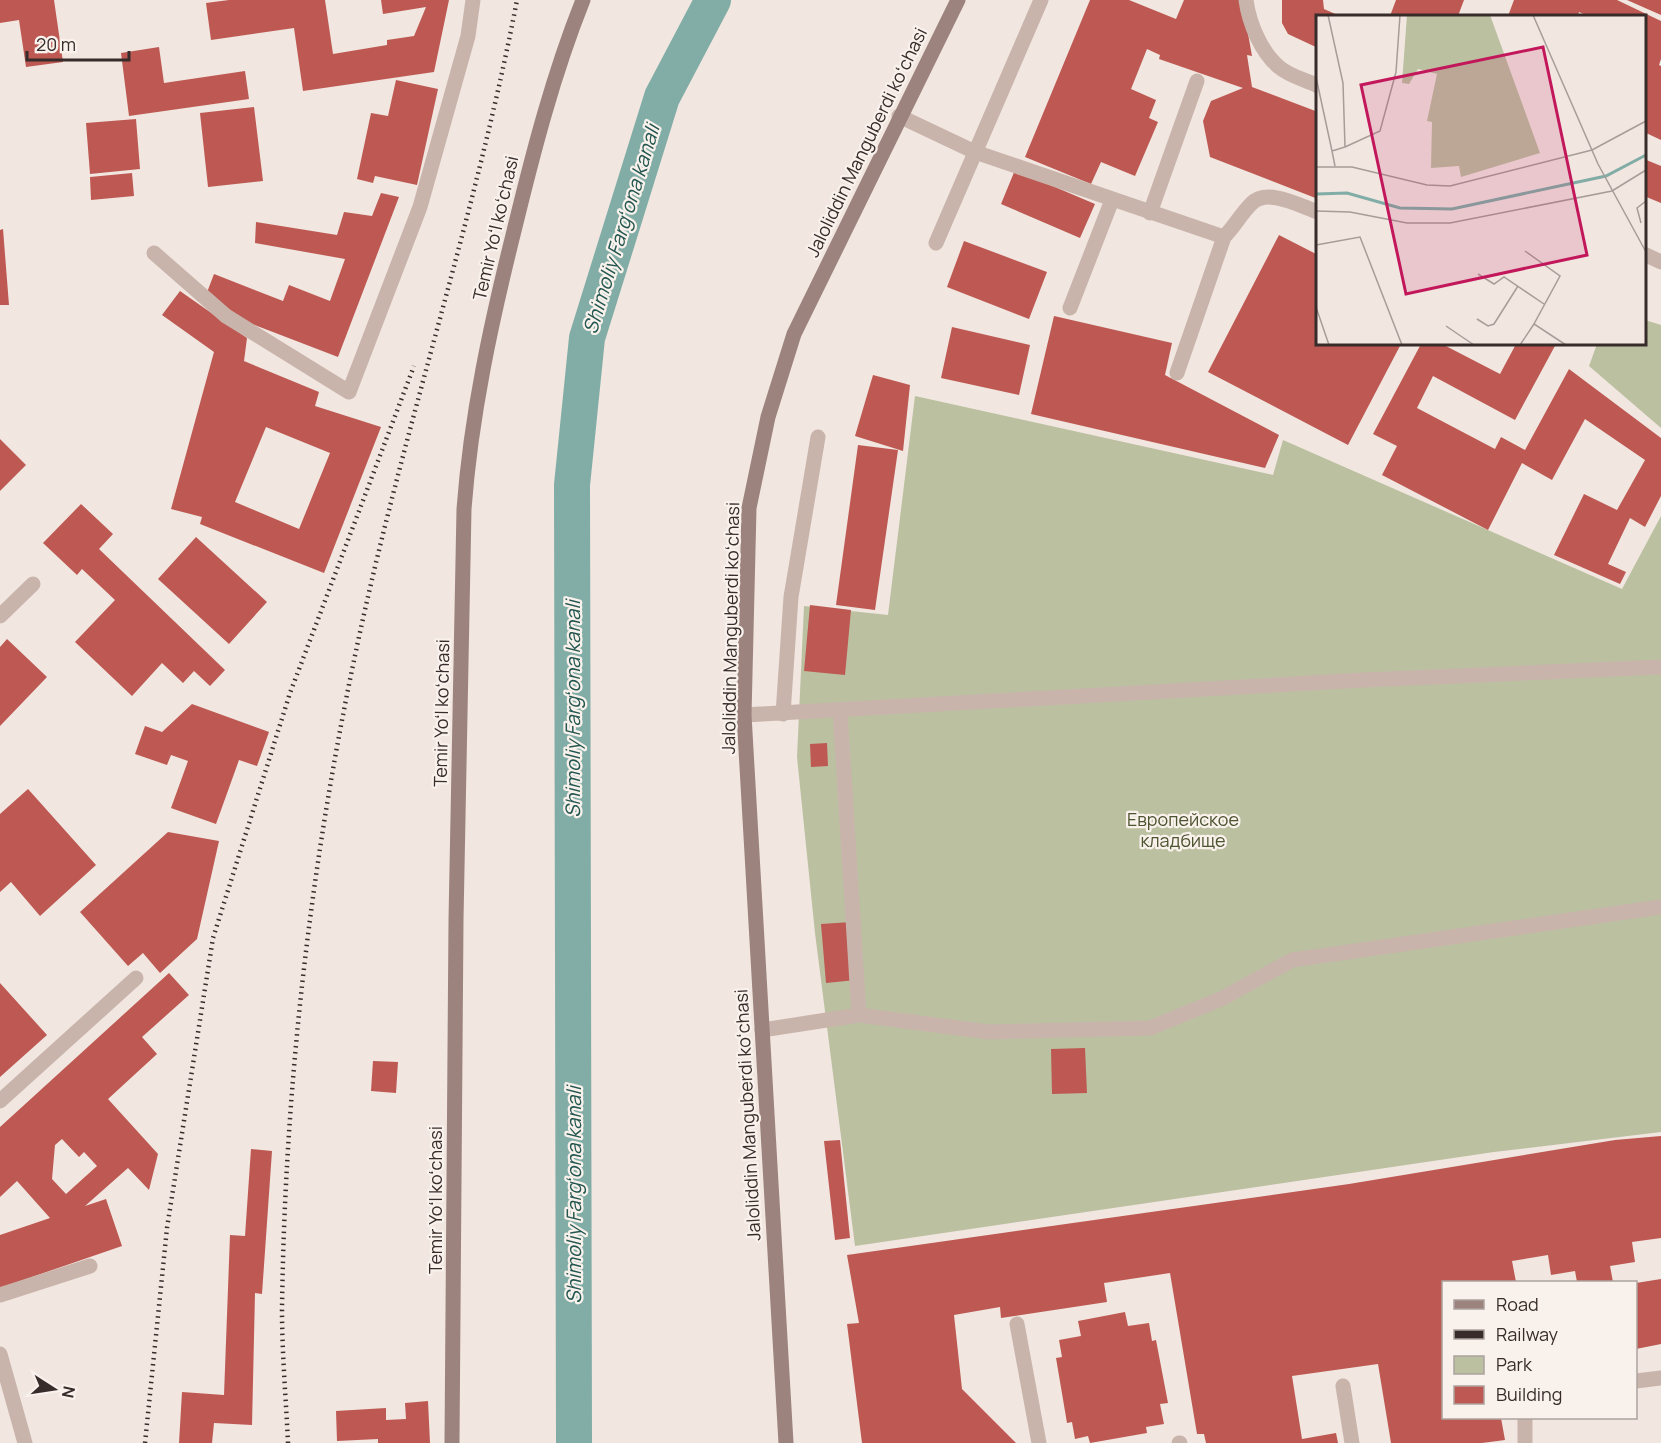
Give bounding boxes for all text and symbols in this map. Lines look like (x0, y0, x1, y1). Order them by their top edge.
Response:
inset map (1316, 15, 1646, 345)
street label: Jaloliddin Manguberdi koʻchasi (800, 23, 932, 261)
scale bar (27, 24, 129, 62)
text: 20 m (36, 32, 76, 56)
water label: Shimoliy Fargʻona kanali (576, 119, 666, 337)
street label: Temir Yoʻl koʻchasi (467, 153, 523, 303)
street label: Jaloliddin Manguberdi koʻchasi (716, 502, 744, 754)
water label: Shimoliy Fargʻona kanali (559, 598, 586, 818)
street label: Temir Yoʻl koʻchasi (428, 639, 454, 787)
park label: Европейское кладбище (1127, 807, 1239, 852)
street label: Jaloliddin Manguberdi koʻchasi (728, 988, 766, 1242)
water label: Shimoliy Fargʻona kanali (560, 1084, 587, 1304)
street label: Temir Yoʻl koʻchasi (423, 1126, 447, 1274)
legend (1442, 1281, 1637, 1419)
text: Road (1496, 1292, 1539, 1316)
text: Railway (1496, 1322, 1558, 1346)
text: Park (1496, 1352, 1533, 1376)
north arrow (24, 1359, 84, 1419)
text: Building (1496, 1382, 1562, 1406)
text: N (57, 1384, 81, 1400)

